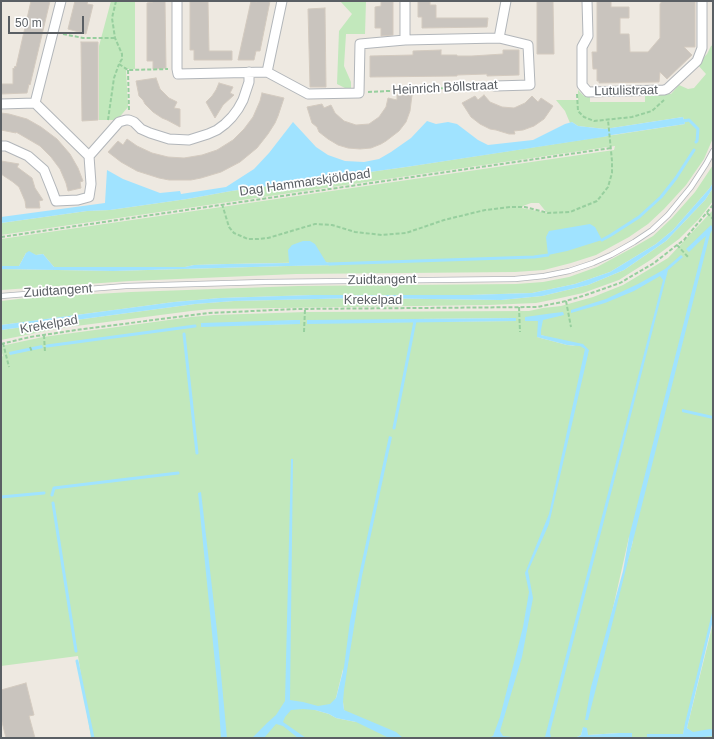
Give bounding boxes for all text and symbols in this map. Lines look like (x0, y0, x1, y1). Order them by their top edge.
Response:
scale bar (10, 8, 86, 34)
text: 50 m (15, 16, 42, 30)
street label: Heinrich Böllstraat (392, 77, 498, 99)
street label: Lutulistraat (594, 83, 658, 99)
street label: Dag Hammarskjöldpad (238, 166, 372, 200)
street label: Zuidtangent (348, 272, 416, 288)
street label: Zuidtangent (23, 281, 93, 301)
street label: Krekelpad (344, 292, 402, 308)
street label: Krekelpad (19, 312, 79, 338)

